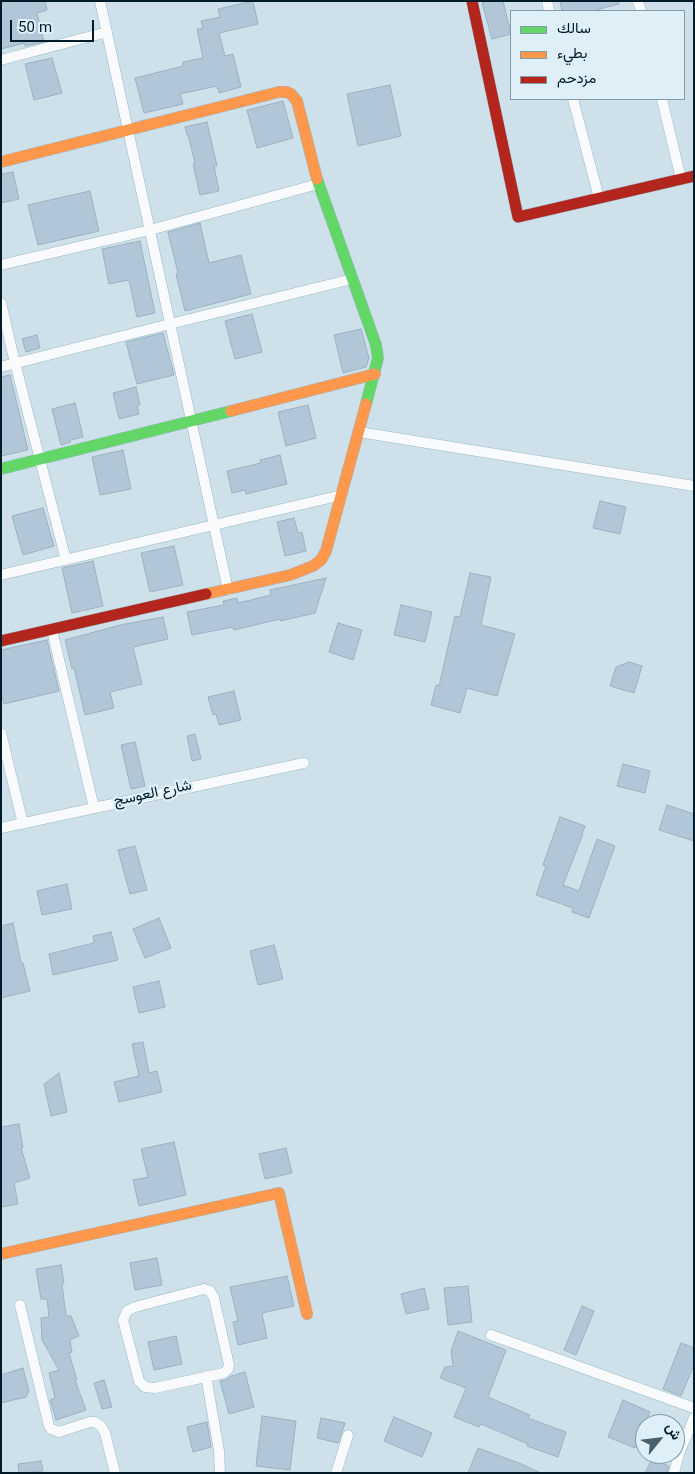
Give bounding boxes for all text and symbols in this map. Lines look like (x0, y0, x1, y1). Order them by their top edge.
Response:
scale bar (12, 10, 96, 42)
legend (510, 10, 685, 100)
text: 50 m (18, 17, 52, 40)
text: سالك (557, 18, 591, 41)
text: بطيء (557, 43, 587, 66)
text: مزدحم (557, 68, 596, 91)
street label: شارع العوسج (112, 778, 194, 812)
north arrow (635, 1414, 685, 1464)
text: ش (659, 1420, 686, 1445)

